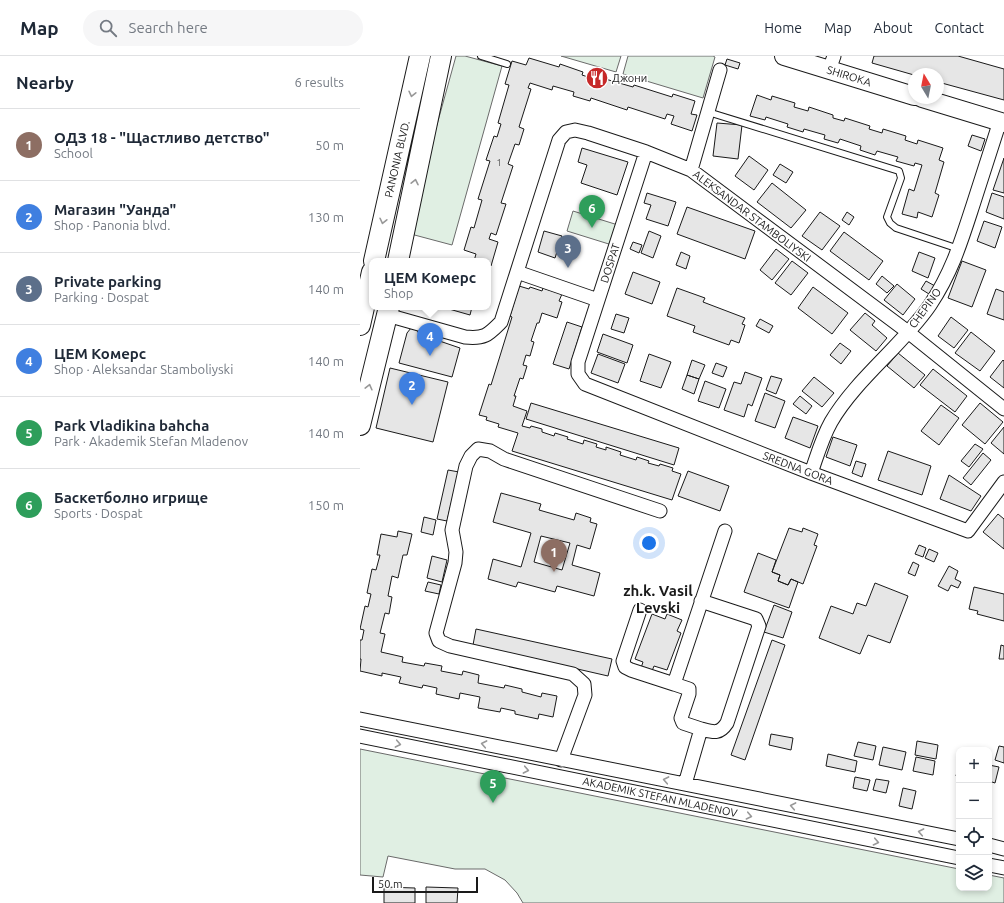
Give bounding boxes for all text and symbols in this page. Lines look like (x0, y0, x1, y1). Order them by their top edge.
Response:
search box (83, 10, 363, 46)
text: Map (20, 17, 59, 39)
icon: search (97, 17, 119, 39)
text: Search here (129, 19, 208, 36)
text: Home (764, 20, 802, 36)
text: Map (824, 20, 852, 36)
text: About (874, 20, 913, 36)
text: Contact (935, 20, 984, 36)
street label: SHIROKA (825, 64, 873, 89)
restaurant icon: Джони (584, 65, 610, 91)
north arrow (908, 68, 944, 104)
place label: Джони (612, 72, 647, 84)
text: Nearby (16, 73, 74, 92)
text: 6 results (294, 75, 344, 89)
one-way arrow (408, 91, 416, 97)
street label: PANONIA BLVD. (382, 119, 412, 199)
text: ОДЗ 18 - "Щастливо детство" (54, 129, 270, 146)
text: 1 (25, 138, 33, 152)
text: 50 m (315, 138, 344, 152)
text: School (54, 146, 93, 160)
house number: 1 (496, 158, 502, 168)
street label: ALEKSANDAR STAMBOLIYSKI (691, 168, 813, 264)
one-way arrow (410, 179, 418, 185)
pin: 6 (579, 195, 605, 228)
text: Магазин "Уанда" (54, 201, 176, 218)
text: 2 (25, 210, 33, 224)
text: 130 m (308, 210, 344, 224)
text: Shop · Panonia blvd. (54, 218, 170, 232)
one-way arrow (380, 218, 388, 224)
pin: 3 (555, 235, 581, 268)
street label: DOSPAT (598, 242, 622, 284)
popup (369, 258, 491, 310)
text: ЦЕМ Комерс (384, 269, 476, 286)
text: Private parking (54, 273, 162, 290)
text: 3 (25, 282, 33, 296)
text: 140 m (308, 282, 344, 296)
text: Shop (384, 286, 413, 300)
street label: CHEPINO (907, 286, 943, 330)
text: Parking · Dospat (54, 290, 149, 304)
pin: 4 (417, 323, 443, 356)
text: ЦЕМ Комерс (54, 345, 146, 362)
text: 4 (25, 354, 33, 368)
text: 140 m (308, 354, 344, 368)
text: Shop · Aleksandar Stamboliyski (54, 362, 233, 376)
pin: 2 (399, 372, 425, 405)
one-way arrow (365, 383, 373, 390)
text: Park Vladikina bahcha (54, 417, 209, 434)
text: 5 (25, 426, 33, 440)
text: 140 m (308, 426, 344, 440)
text: Park · Akademik Stefan Mladenov (54, 434, 248, 448)
street label: SREDNA GORA (761, 449, 836, 487)
text: Баскетболно игрище (54, 489, 208, 506)
text: 6 (25, 498, 33, 512)
text: 150 m (308, 498, 344, 512)
text: Sports · Dospat (54, 506, 143, 520)
your location (639, 533, 659, 553)
pin: 1 (541, 539, 567, 572)
district label: zh.k. Vasil Levski (623, 582, 693, 616)
one-way arrow (395, 739, 401, 748)
one-way arrow (480, 740, 487, 748)
map controls (956, 747, 992, 891)
button: + (956, 747, 992, 783)
one-way arrow (522, 765, 529, 774)
pin: 5 (480, 770, 506, 803)
street label: AKADEMIK STEFAN MLADENOV (582, 775, 738, 819)
one-way arrow (663, 777, 669, 785)
button: − (956, 783, 992, 819)
one-way arrow (790, 802, 796, 811)
one-way arrow (746, 811, 752, 819)
button: locate (956, 819, 992, 855)
one-way arrow (918, 828, 924, 836)
one-way arrow (873, 837, 879, 845)
button: layers (956, 855, 992, 891)
scale bar (372, 875, 478, 894)
text: 50 m (378, 878, 402, 890)

